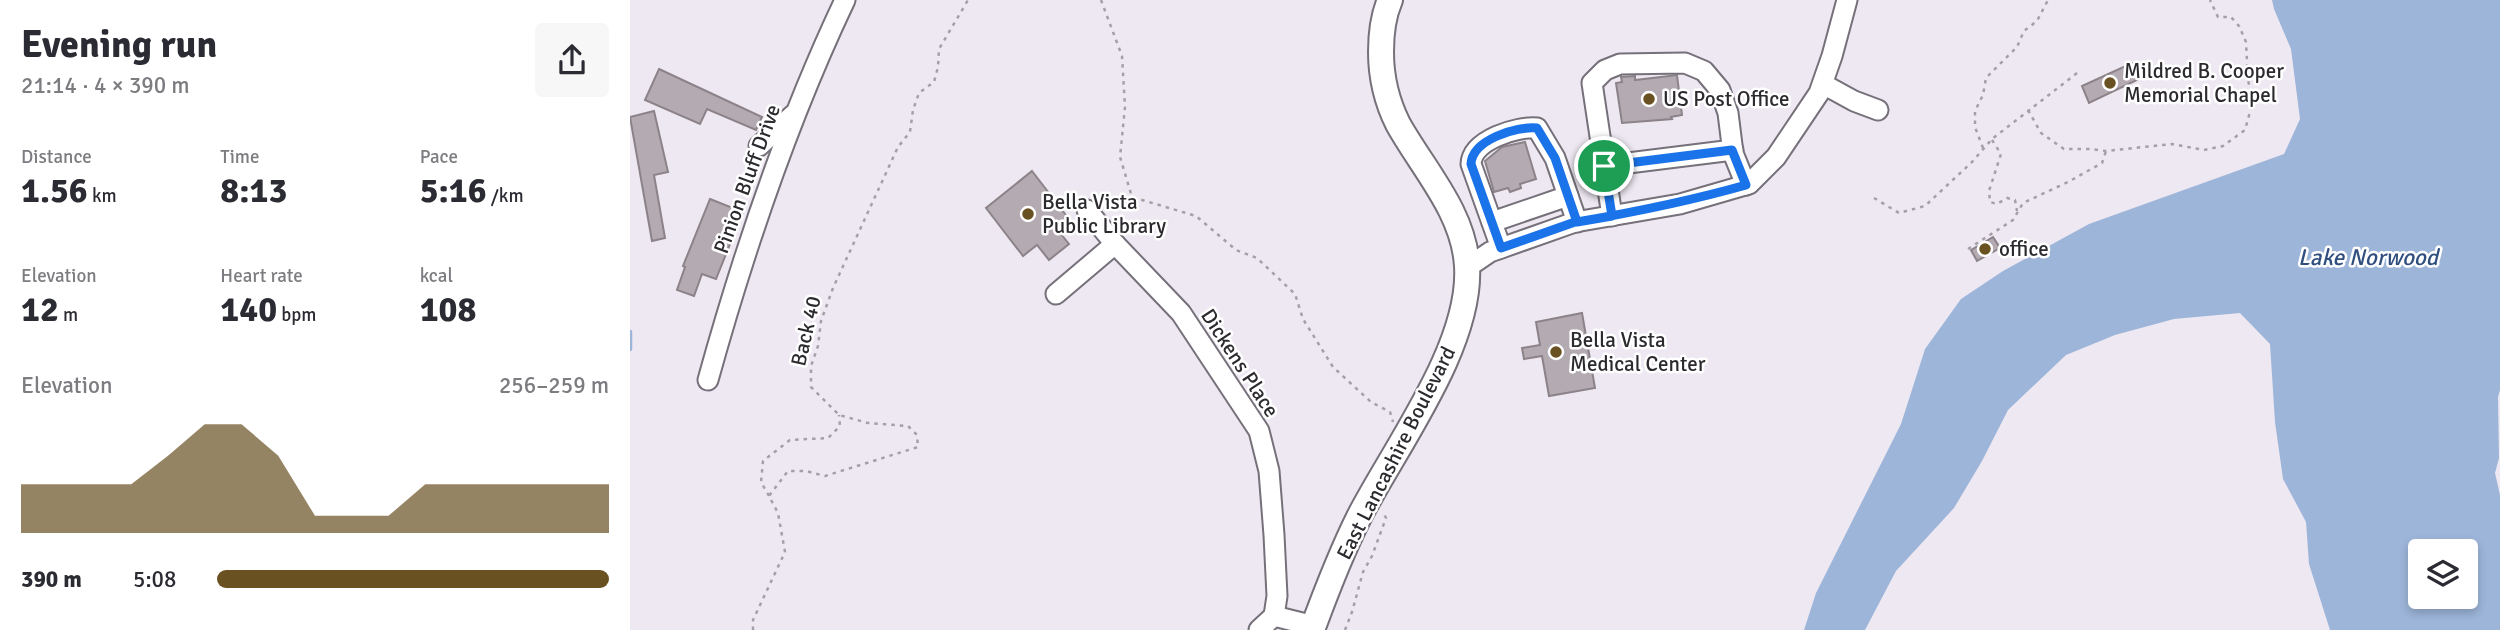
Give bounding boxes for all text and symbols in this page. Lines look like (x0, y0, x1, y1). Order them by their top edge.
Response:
text: Evening run (21, 21, 217, 68)
button: share (535, 23, 609, 97)
place label: Mildred B. Cooper Memorial Chapel (2124, 58, 2284, 108)
text: 21:14 · 4 × 390 m (21, 71, 190, 100)
marker: Mildred B. Cooper Memorial Chapel (2102, 75, 2118, 91)
place label: US Post Office (1663, 86, 1790, 112)
marker: US Post Office (1641, 91, 1657, 107)
street label: Pinion Bluff Drive (708, 101, 786, 257)
pin (1574, 136, 1634, 196)
text: Distance (21, 145, 92, 169)
text: Time (220, 145, 259, 169)
text: Pace (420, 145, 458, 169)
icon: arrive (1585, 147, 1623, 185)
text: 1.56 (21, 169, 88, 212)
text: 8:13 (220, 169, 287, 212)
text: 5:16 (420, 169, 487, 212)
text: km (88, 184, 117, 208)
text: /km (487, 184, 524, 208)
place label: Bella Vista Public Library (1042, 189, 1166, 239)
marker: Bella Vista Public Library (1020, 206, 1036, 222)
place label: office (1999, 236, 2049, 262)
marker: office (1977, 241, 1993, 257)
water label: Lake Norwood (2298, 243, 2441, 272)
text: Elevation (21, 264, 97, 288)
text: Heart rate (220, 264, 303, 288)
text: kcal (420, 264, 453, 288)
text: 12 (21, 288, 59, 331)
text: 140 (220, 288, 277, 331)
text: 108 (420, 288, 476, 331)
street label: Back 40 (785, 293, 827, 369)
text: m (59, 303, 78, 327)
text: bpm (277, 303, 316, 327)
street label: Dickens Place (1195, 304, 1285, 422)
place label: Bella Vista Medical Center (1570, 327, 1706, 377)
street label: East Lancashire Boulevard (1331, 342, 1461, 564)
marker: Bella Vista Medical Center (1548, 344, 1564, 360)
text: Elevation (21, 371, 113, 400)
text: 256–259 m (499, 371, 609, 400)
map controls (2408, 539, 2478, 609)
button: layers (2408, 539, 2478, 609)
text: 390 m (21, 565, 82, 594)
text: 5:08 (133, 565, 176, 594)

